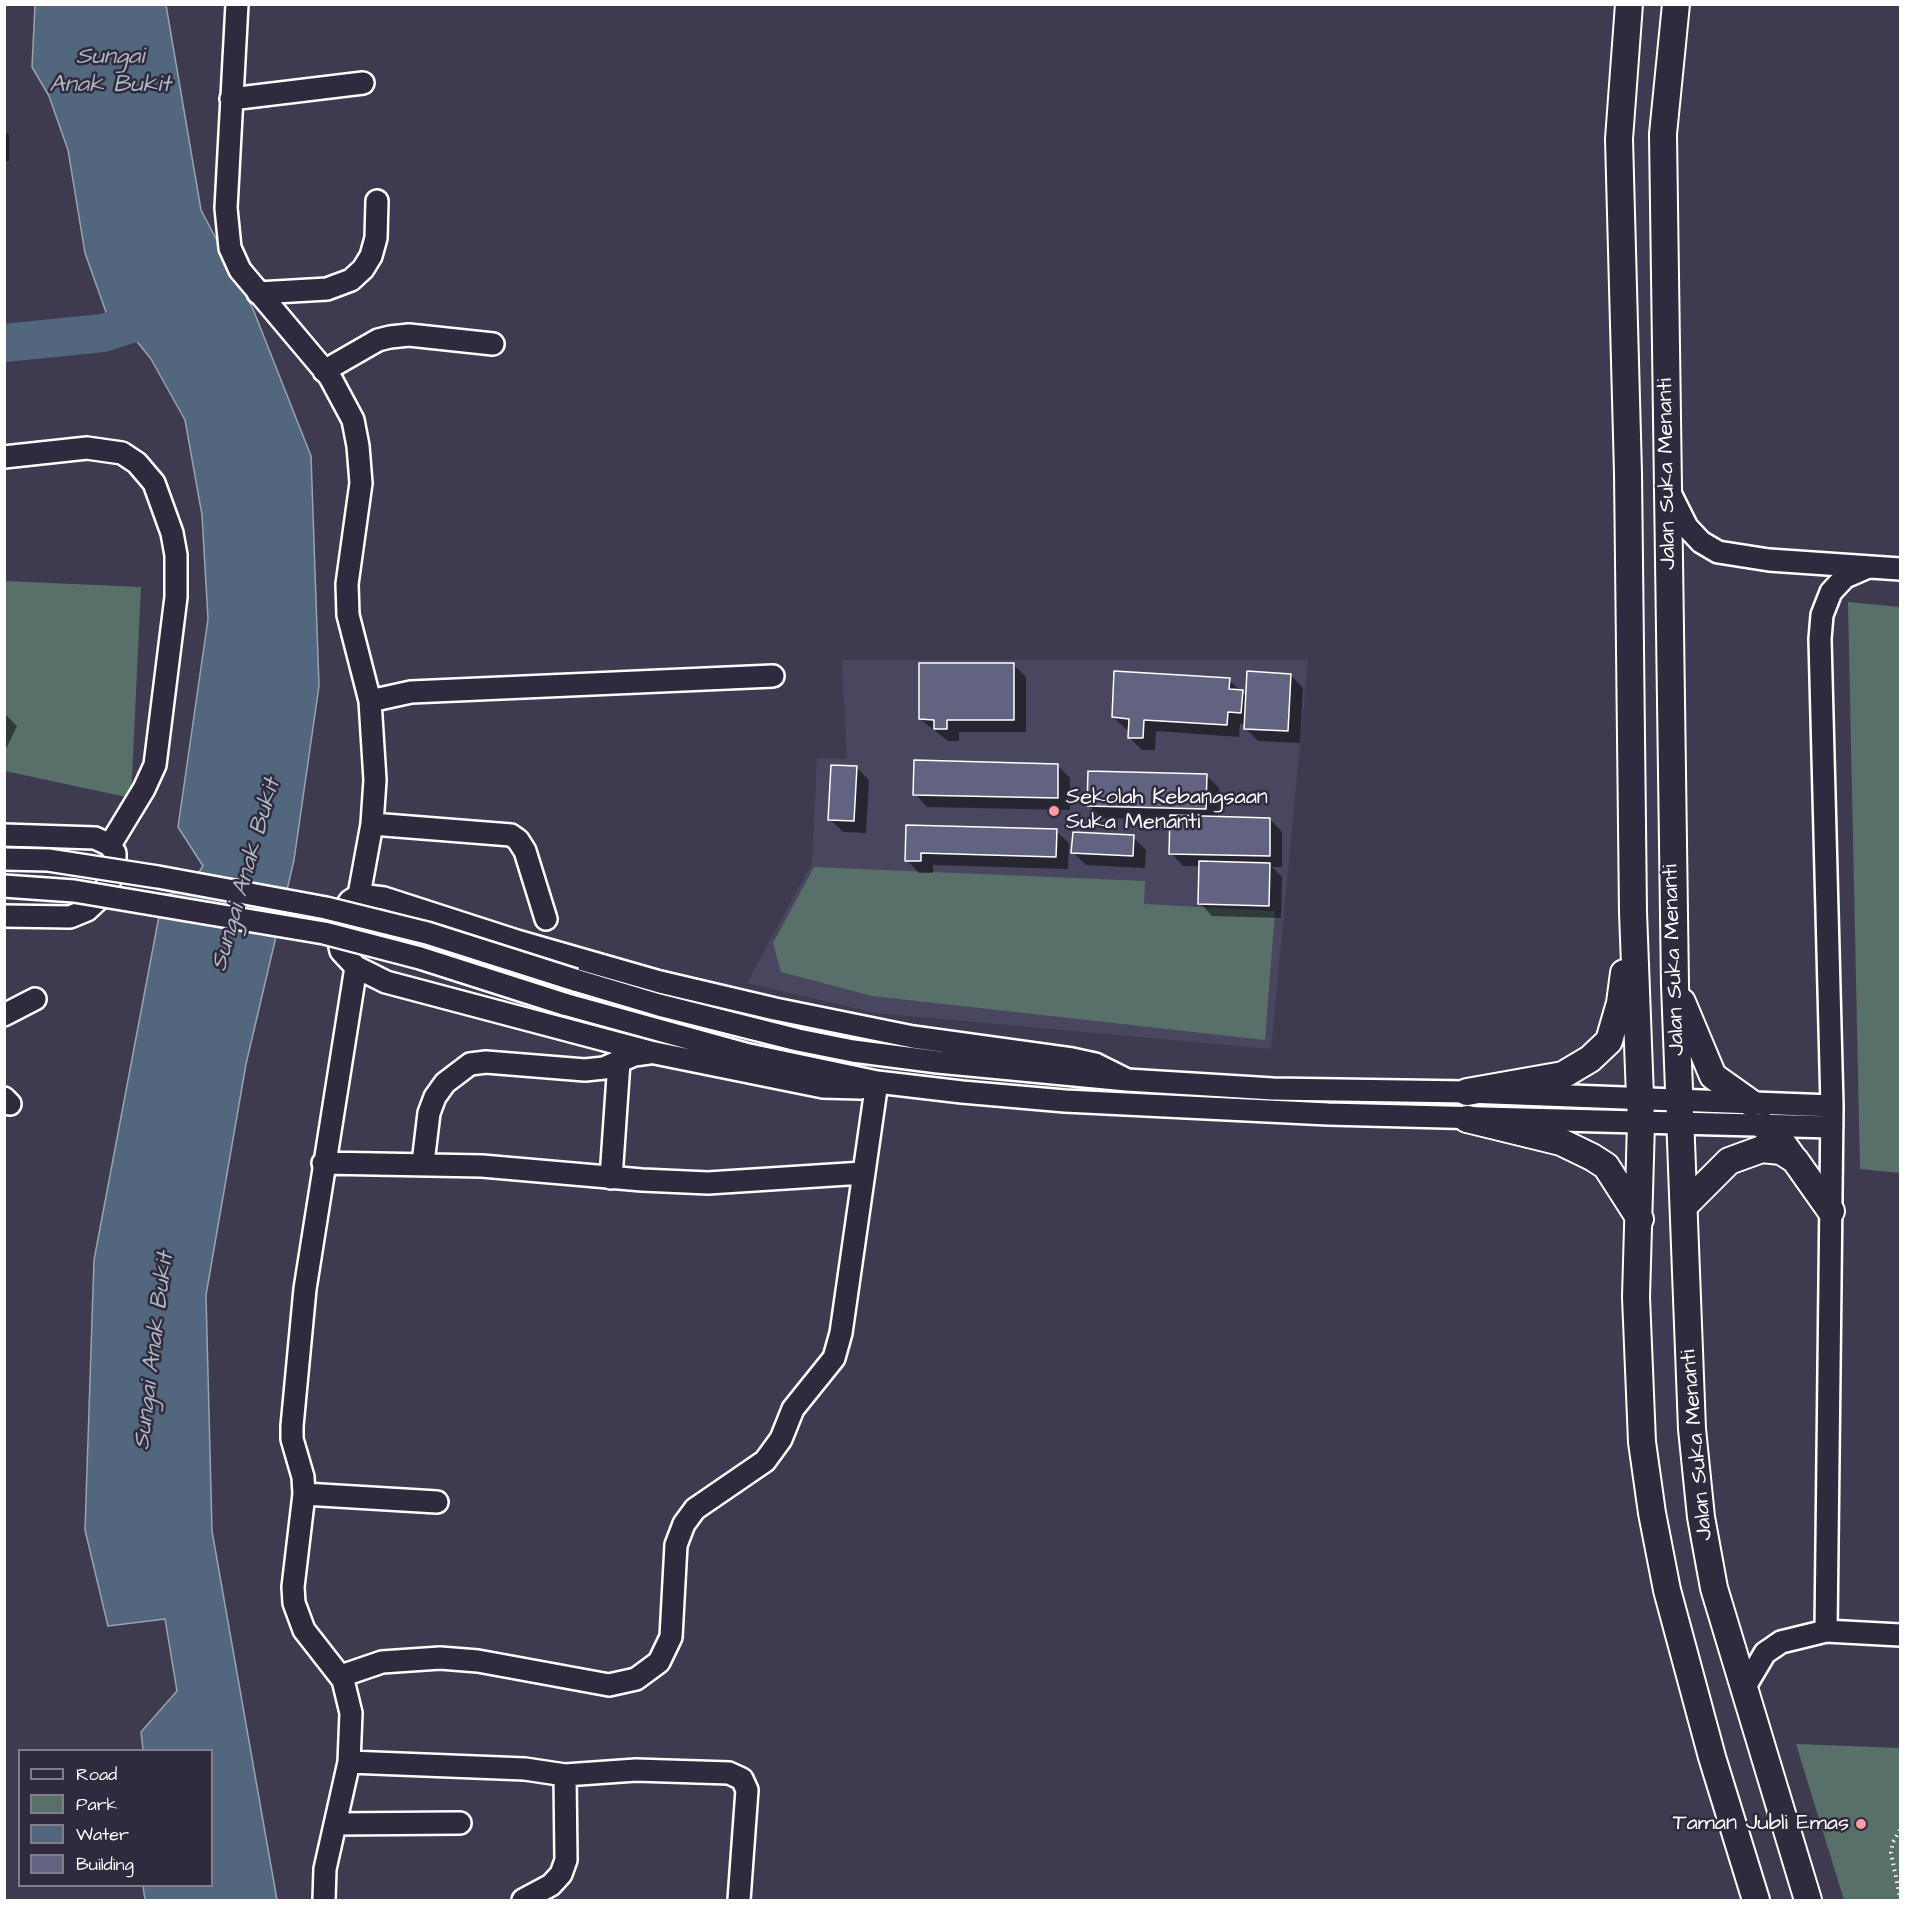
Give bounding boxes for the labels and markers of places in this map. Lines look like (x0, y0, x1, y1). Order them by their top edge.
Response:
place label: Sekolah Kebangsaan Suka Menanti (1066, 785, 1268, 836)
marker: Sekolah Kebangsaan Suka Menanti (1047, 804, 1061, 818)
place label: Taman Jubli Emas (1673, 1811, 1849, 1837)
marker: Taman Jubli Emas (1854, 1817, 1868, 1831)

